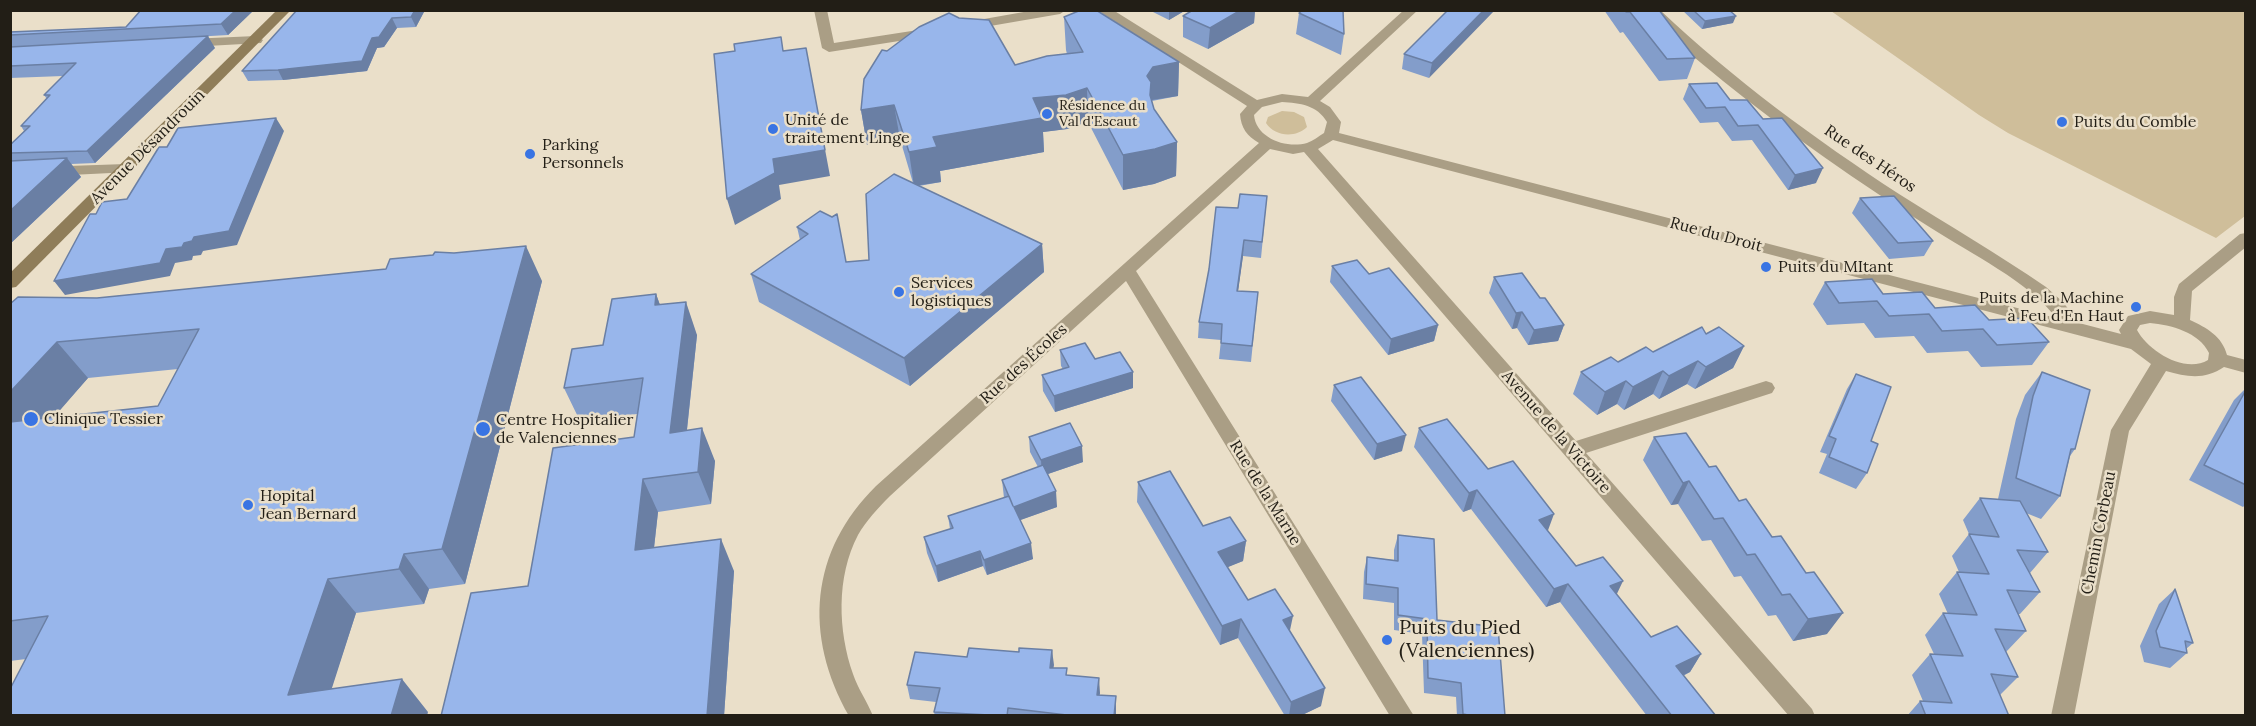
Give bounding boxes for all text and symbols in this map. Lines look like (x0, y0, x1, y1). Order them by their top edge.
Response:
street label: Avenue Désandrouin (87, 86, 209, 208)
place label: Résidence du Val d'Escaut (1059, 98, 1146, 130)
marker: Résidence du Val d'Escaut (1040, 107, 1054, 121)
place label: Unité de traitement Linge (785, 110, 910, 148)
place label: Puits du Comble (2074, 112, 2196, 132)
marker: Puits du Comble (2055, 115, 2069, 129)
street label: Rue des Héros (1820, 121, 1920, 197)
marker: Unité de traitement Linge (766, 122, 780, 136)
place label: Parking Personnels (542, 135, 624, 173)
marker: Parking Personnels (523, 147, 537, 161)
street label: Rue du Droit (1668, 213, 1764, 257)
place label: Puits du MItant (1778, 257, 1893, 277)
marker: Puits du MItant (1759, 260, 1773, 274)
place label: Services logistiques (911, 273, 991, 311)
marker: Services logistiques (892, 285, 906, 299)
place label: Puits de la Machine à Feu d'En Haut (1979, 288, 2124, 326)
marker: Puits de la Machine à Feu d'En Haut (2129, 300, 2143, 314)
street label: Rue des Écoles (977, 320, 1071, 408)
street label: Avenue de la Victoire (1497, 367, 1615, 497)
place label: Clinique Tessier (44, 409, 163, 429)
marker: Clinique Tessier (22, 410, 40, 428)
place label: Centre Hospitalier de Valenciennes (496, 410, 633, 448)
marker: Centre Hospitalier de Valenciennes (474, 420, 492, 438)
street label: Rue de la Marne (1225, 437, 1305, 549)
street label: Chemin Corbeau (2078, 470, 2120, 596)
place label: Hopital Jean Bernard (260, 486, 356, 524)
marker: Hopital Jean Bernard (241, 498, 255, 512)
place label: Puits du Pied (Valenciennes) (1399, 616, 1534, 663)
marker: Puits du Pied (Valenciennes) (1380, 633, 1394, 647)

